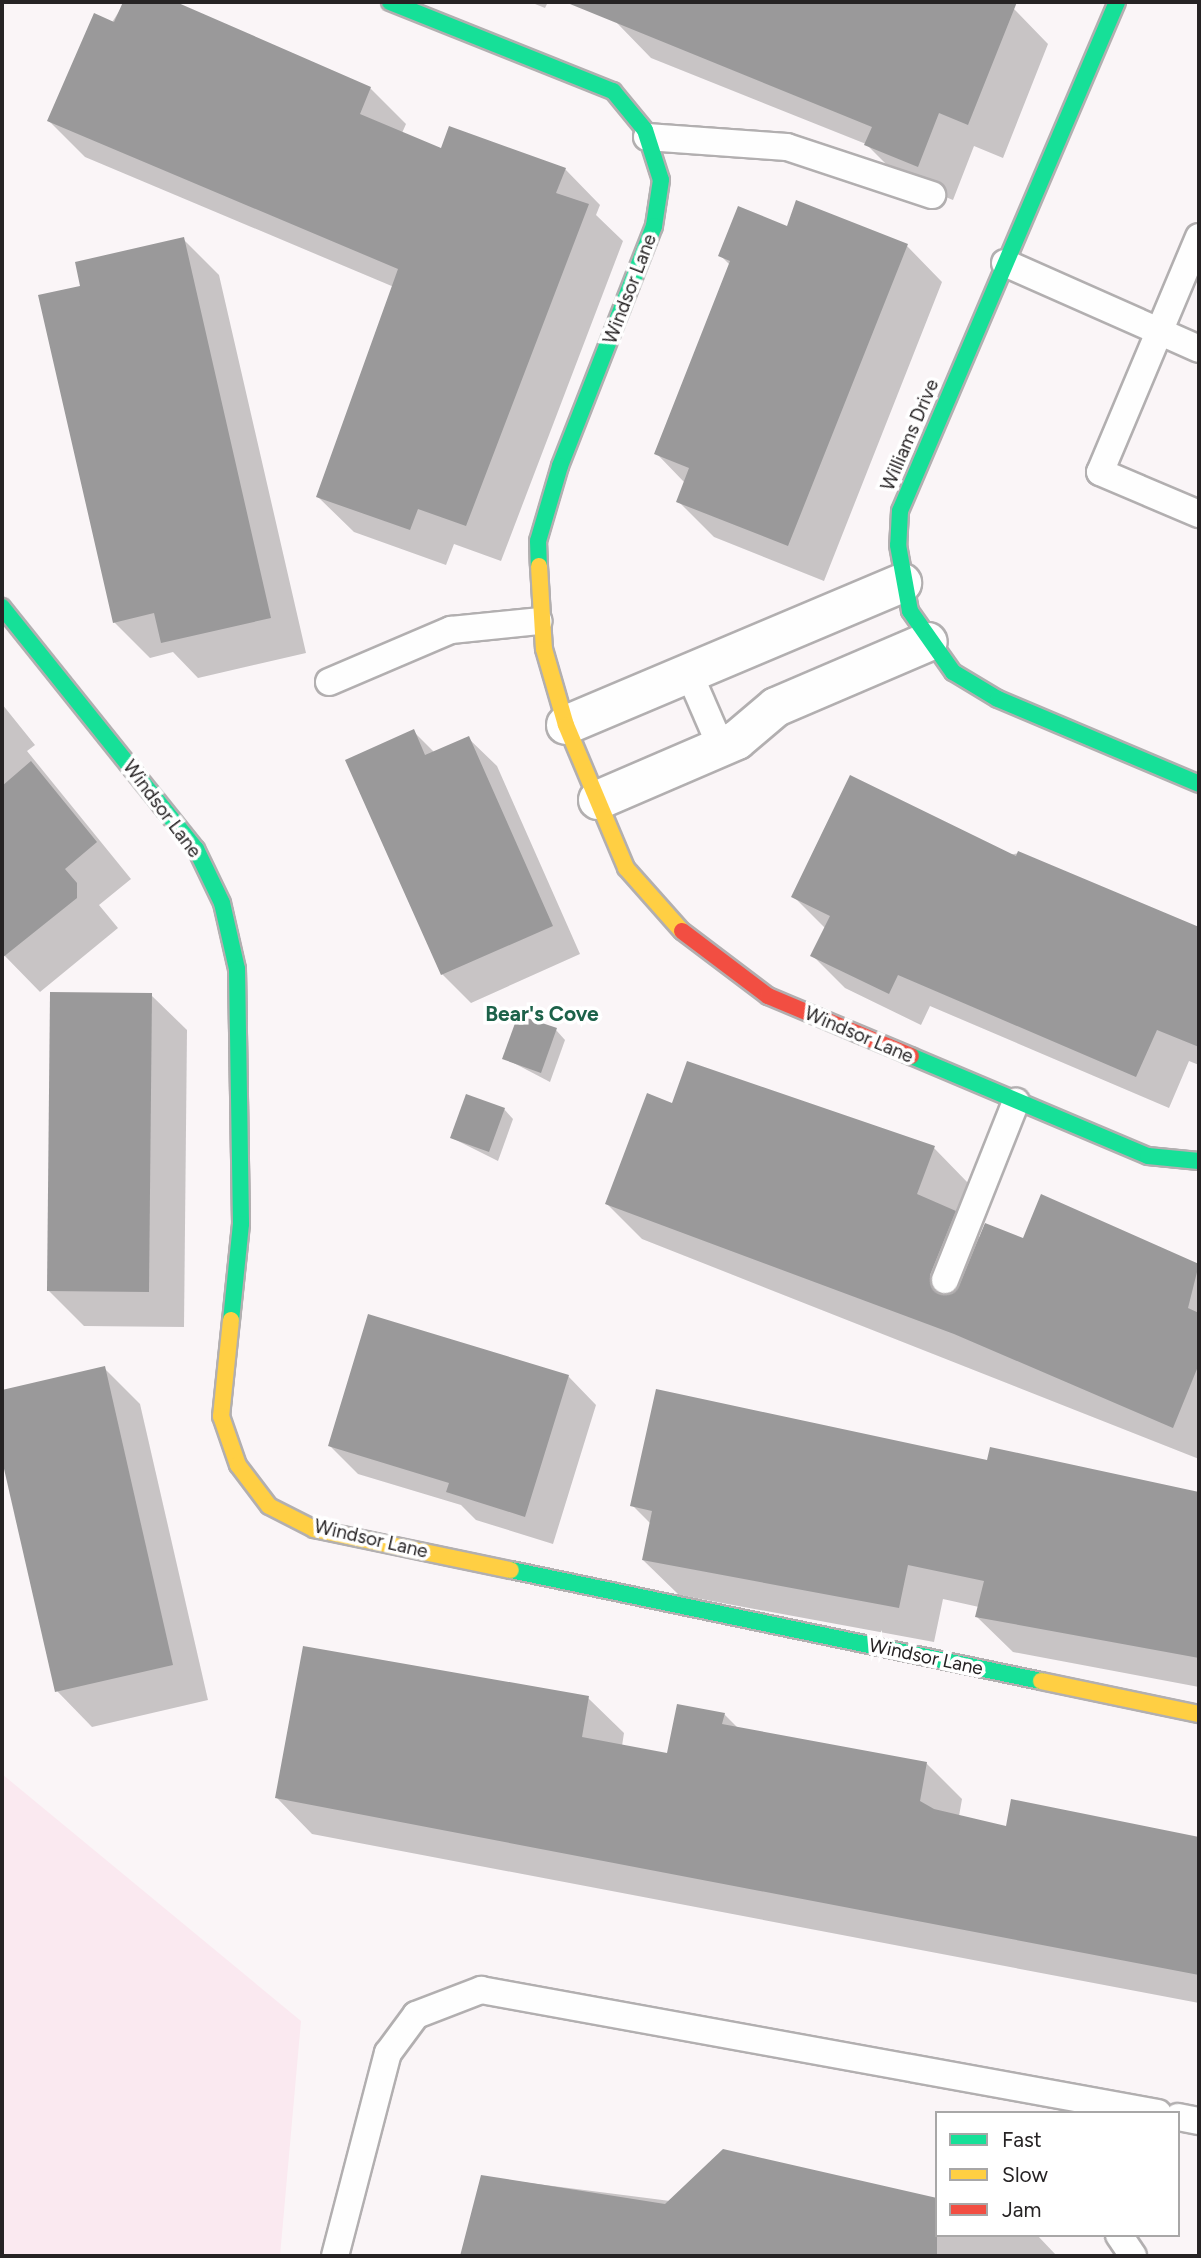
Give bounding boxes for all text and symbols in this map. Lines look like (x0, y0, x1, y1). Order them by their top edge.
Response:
street label: Windsor Lane (599, 231, 661, 347)
street label: Williams Drive (876, 376, 944, 494)
street label: Windsor Lane (118, 756, 206, 862)
district label: Bear's Cove (485, 1001, 599, 1027)
street label: Windsor Lane (801, 1002, 917, 1068)
street label: Windsor Lane (312, 1515, 430, 1563)
street label: Windsor Lane (867, 1634, 985, 1680)
legend (935, 2111, 1180, 2237)
text: Fast (1002, 2127, 1042, 2152)
text: Slow (1002, 2162, 1048, 2187)
text: Jam (1002, 2197, 1041, 2222)

